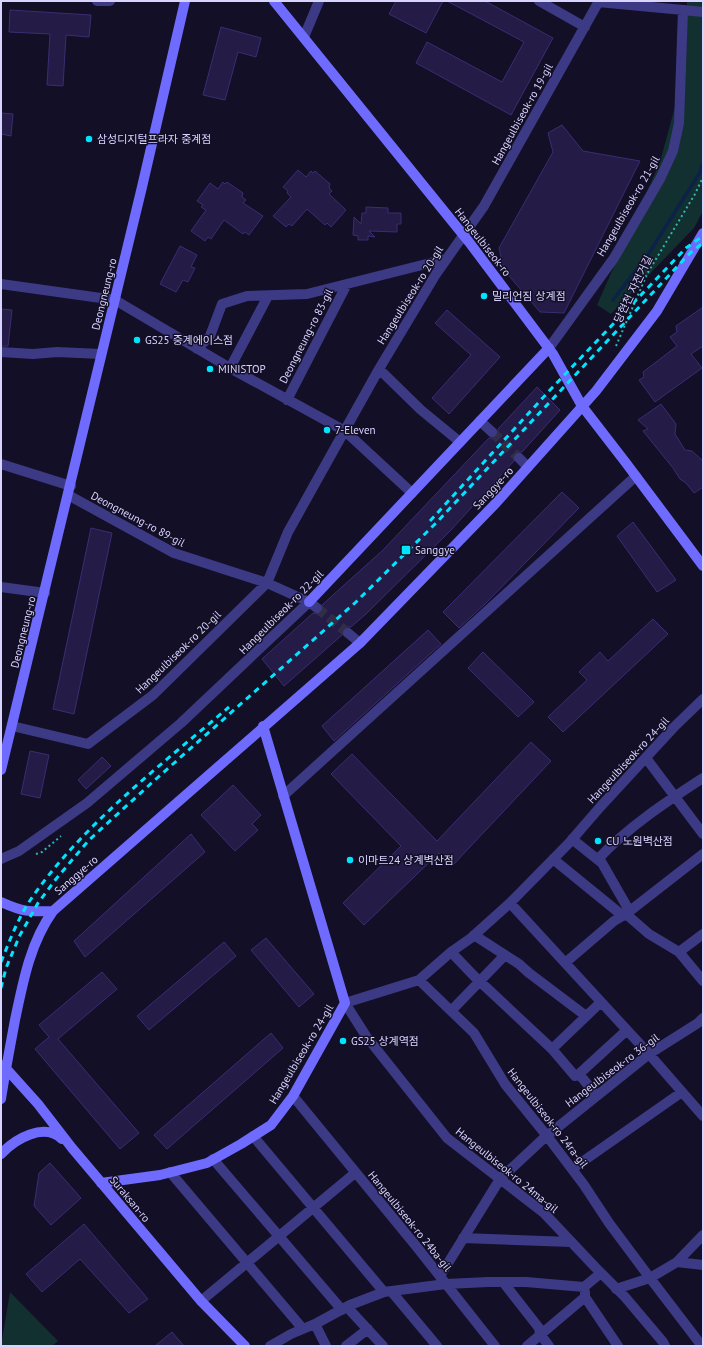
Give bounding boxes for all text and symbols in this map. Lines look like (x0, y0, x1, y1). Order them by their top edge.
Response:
street label: Hangeulbiseok-ro 19-gil (488, 60, 556, 167)
place label: 삼성디지털프라자 중계점 (97, 132, 211, 146)
marker: 삼성디지털프라자 중계점 (84, 134, 94, 144)
street label: Hangeulbiseok-ro 21-gil (594, 153, 663, 259)
street label: Hangeulbiseok-ro (452, 205, 514, 279)
street label: Hangeulbiseok-ro 20-gil (374, 242, 446, 347)
street label: 당현천 자전거길 (611, 253, 655, 325)
street label: Deongneung-ro (88, 257, 120, 331)
street label: Deongneung-ro 83-gil (276, 286, 336, 386)
place label: 밀리언짐 상계점 (492, 289, 566, 303)
marker: 밀리언짐 상계점 (479, 291, 489, 301)
place label: GS25 중계에이스점 (145, 333, 233, 347)
marker: GS25 중계에이스점 (132, 335, 142, 345)
place label: MINISTOP (218, 362, 266, 376)
marker: MINISTOP (205, 364, 215, 374)
place label: 7-Eleven (335, 423, 376, 437)
marker: 7-Eleven (322, 425, 332, 435)
street label: Sanggye-ro (470, 464, 516, 512)
street label: Deongneung-ro 89-gil (89, 488, 188, 550)
place label: Sanggye (415, 543, 455, 557)
marker: Sanggye (400, 544, 412, 556)
street label: Hangeulbiseok-ro 22-gil (236, 566, 327, 657)
street label: Deongneung-ro (7, 595, 39, 669)
street label: Hangeulbiseok-ro 20-gil (132, 607, 224, 697)
street label: Hangeulbiseok-ro 24-gil (584, 713, 672, 806)
place label: CU 노원벽산점 (606, 834, 673, 848)
marker: CU 노원벽산점 (593, 836, 603, 846)
street label: Sanggye-ro (51, 852, 101, 898)
place label: 이마트24 상계벽산점 (358, 853, 454, 867)
marker: 이마트24 상계벽산점 (345, 855, 355, 865)
street label: Hangeulbiseok-ro 24-gil (266, 1001, 337, 1106)
street label: Hangeulbiseok-ro 36-gil (562, 1030, 662, 1110)
place label: GS25 상계역점 (351, 1034, 419, 1048)
marker: GS25 상계역점 (338, 1036, 348, 1046)
street label: Hangeulbiseok-ro 24ra-gil (505, 1065, 592, 1171)
street label: Hangeulbiseok-ro 24ma-gil (453, 1124, 562, 1216)
street label: Hangeulbiseok-ro 24ba-gil (365, 1168, 455, 1275)
street label: Suraksan-ro (107, 1173, 153, 1225)

